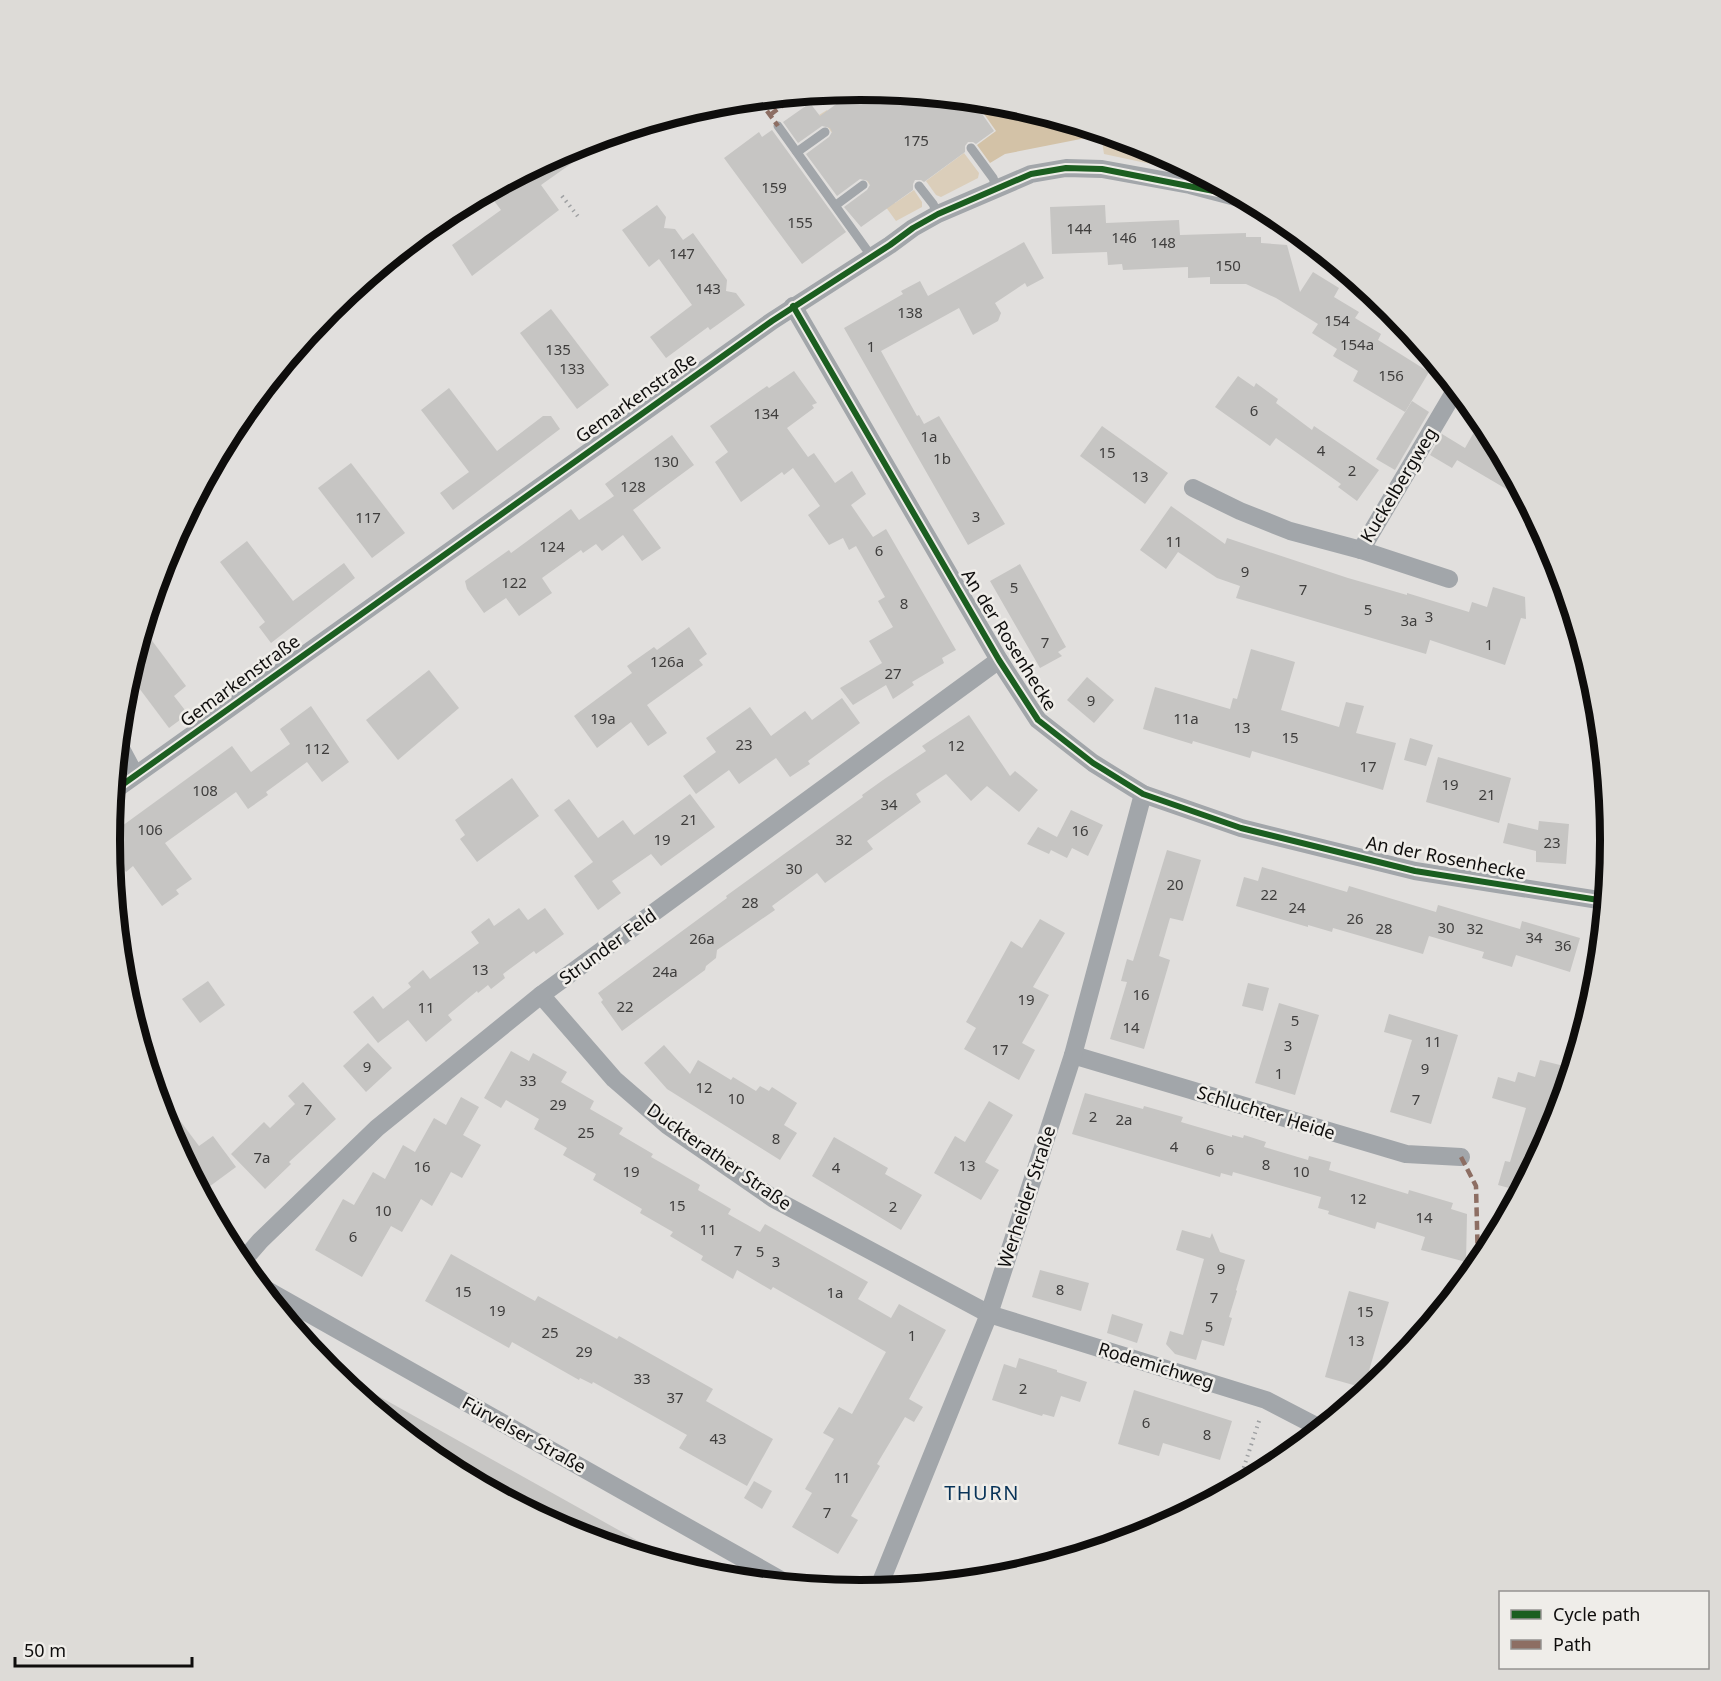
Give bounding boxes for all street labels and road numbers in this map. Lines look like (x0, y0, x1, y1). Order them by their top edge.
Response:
street label: Gemarkenstraße (570, 347, 701, 448)
street label: Kuckelbergweg (1354, 422, 1442, 546)
street label: An der Rosenhecke (957, 564, 1063, 715)
street label: Gemarkenstraße (175, 629, 304, 732)
street label: An der Rosenhecke (1364, 830, 1528, 884)
street label: Strunder Feld (554, 903, 661, 990)
street label: Schluchter Heide (1194, 1080, 1338, 1144)
street label: Duckterather Straße (643, 1097, 797, 1215)
street label: Werheider Straße (992, 1122, 1060, 1271)
street label: Rodemichweg (1095, 1336, 1217, 1394)
street label: Fürvelser Straße (458, 1390, 591, 1478)

